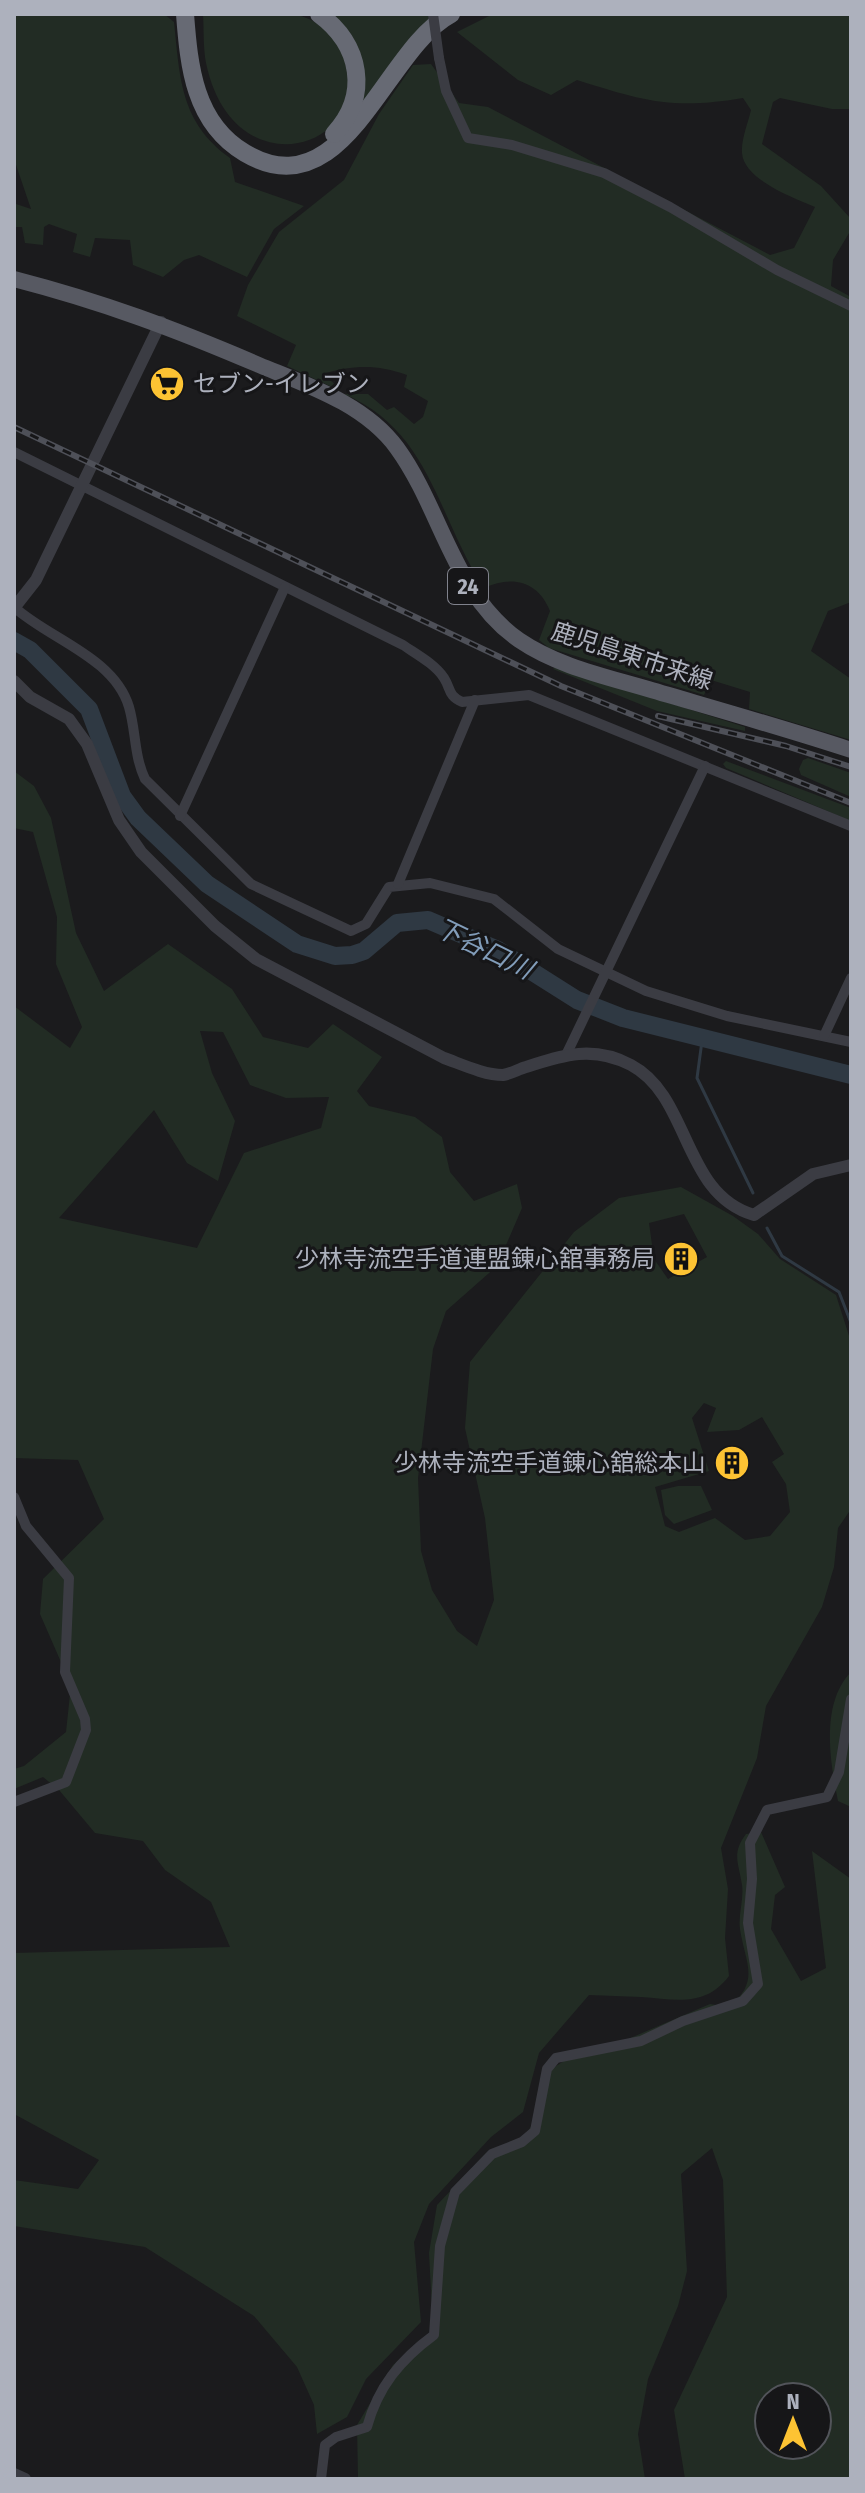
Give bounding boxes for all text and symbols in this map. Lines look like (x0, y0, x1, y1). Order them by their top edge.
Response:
supermarket icon: セブン-イレブン (148, 365, 186, 403)
place label: セブン-イレブン (193, 370, 370, 398)
road number: 24 (448, 568, 488, 604)
street label: 鹿児島東市来線 (548, 617, 716, 695)
water label: 下谷口川 (430, 912, 540, 987)
building icon: 少林寺流空手道連盟錬心舘事務局 (662, 1240, 700, 1278)
place label: 少林寺流空手道連盟錬心舘事務局 (295, 1245, 655, 1273)
building icon: 少林寺流空手道錬心舘総本山 (713, 1444, 751, 1482)
place label: 少林寺流空手道錬心舘総本山 (394, 1449, 706, 1477)
north arrow (753, 2381, 833, 2461)
text: N (786, 2388, 800, 2415)

